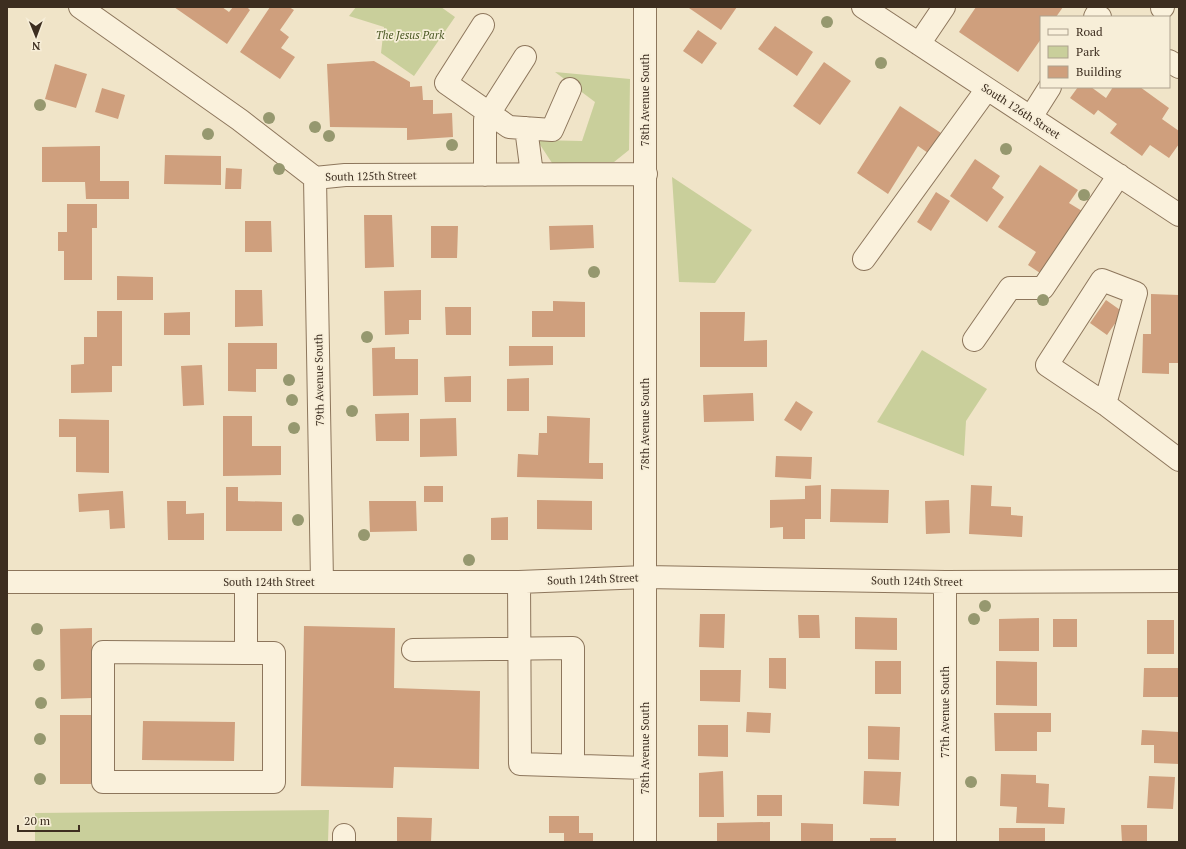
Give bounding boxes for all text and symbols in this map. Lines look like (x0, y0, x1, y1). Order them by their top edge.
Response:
north arrow (16, 16, 56, 56)
legend (1040, 16, 1170, 88)
text: Road (1076, 24, 1103, 39)
park label: The Jesus Park (376, 28, 445, 42)
text: N (31, 39, 40, 53)
text: Park (1076, 44, 1101, 59)
street label: 78th Avenue South (638, 53, 652, 146)
text: Building (1076, 64, 1122, 79)
street label: South 126th Street (979, 80, 1063, 142)
street label: South 125th Street (325, 168, 417, 184)
street label: 79th Avenue South (311, 333, 327, 426)
street label: 78th Avenue South (638, 377, 652, 470)
street label: South 124th Street (547, 570, 639, 588)
street label: South 124th Street (871, 573, 963, 589)
street label: South 124th Street (223, 575, 315, 589)
street label: 77th Avenue South (938, 666, 952, 758)
street label: 78th Avenue South (638, 701, 652, 794)
scale bar (18, 807, 79, 833)
text: 20 m (24, 813, 51, 828)

